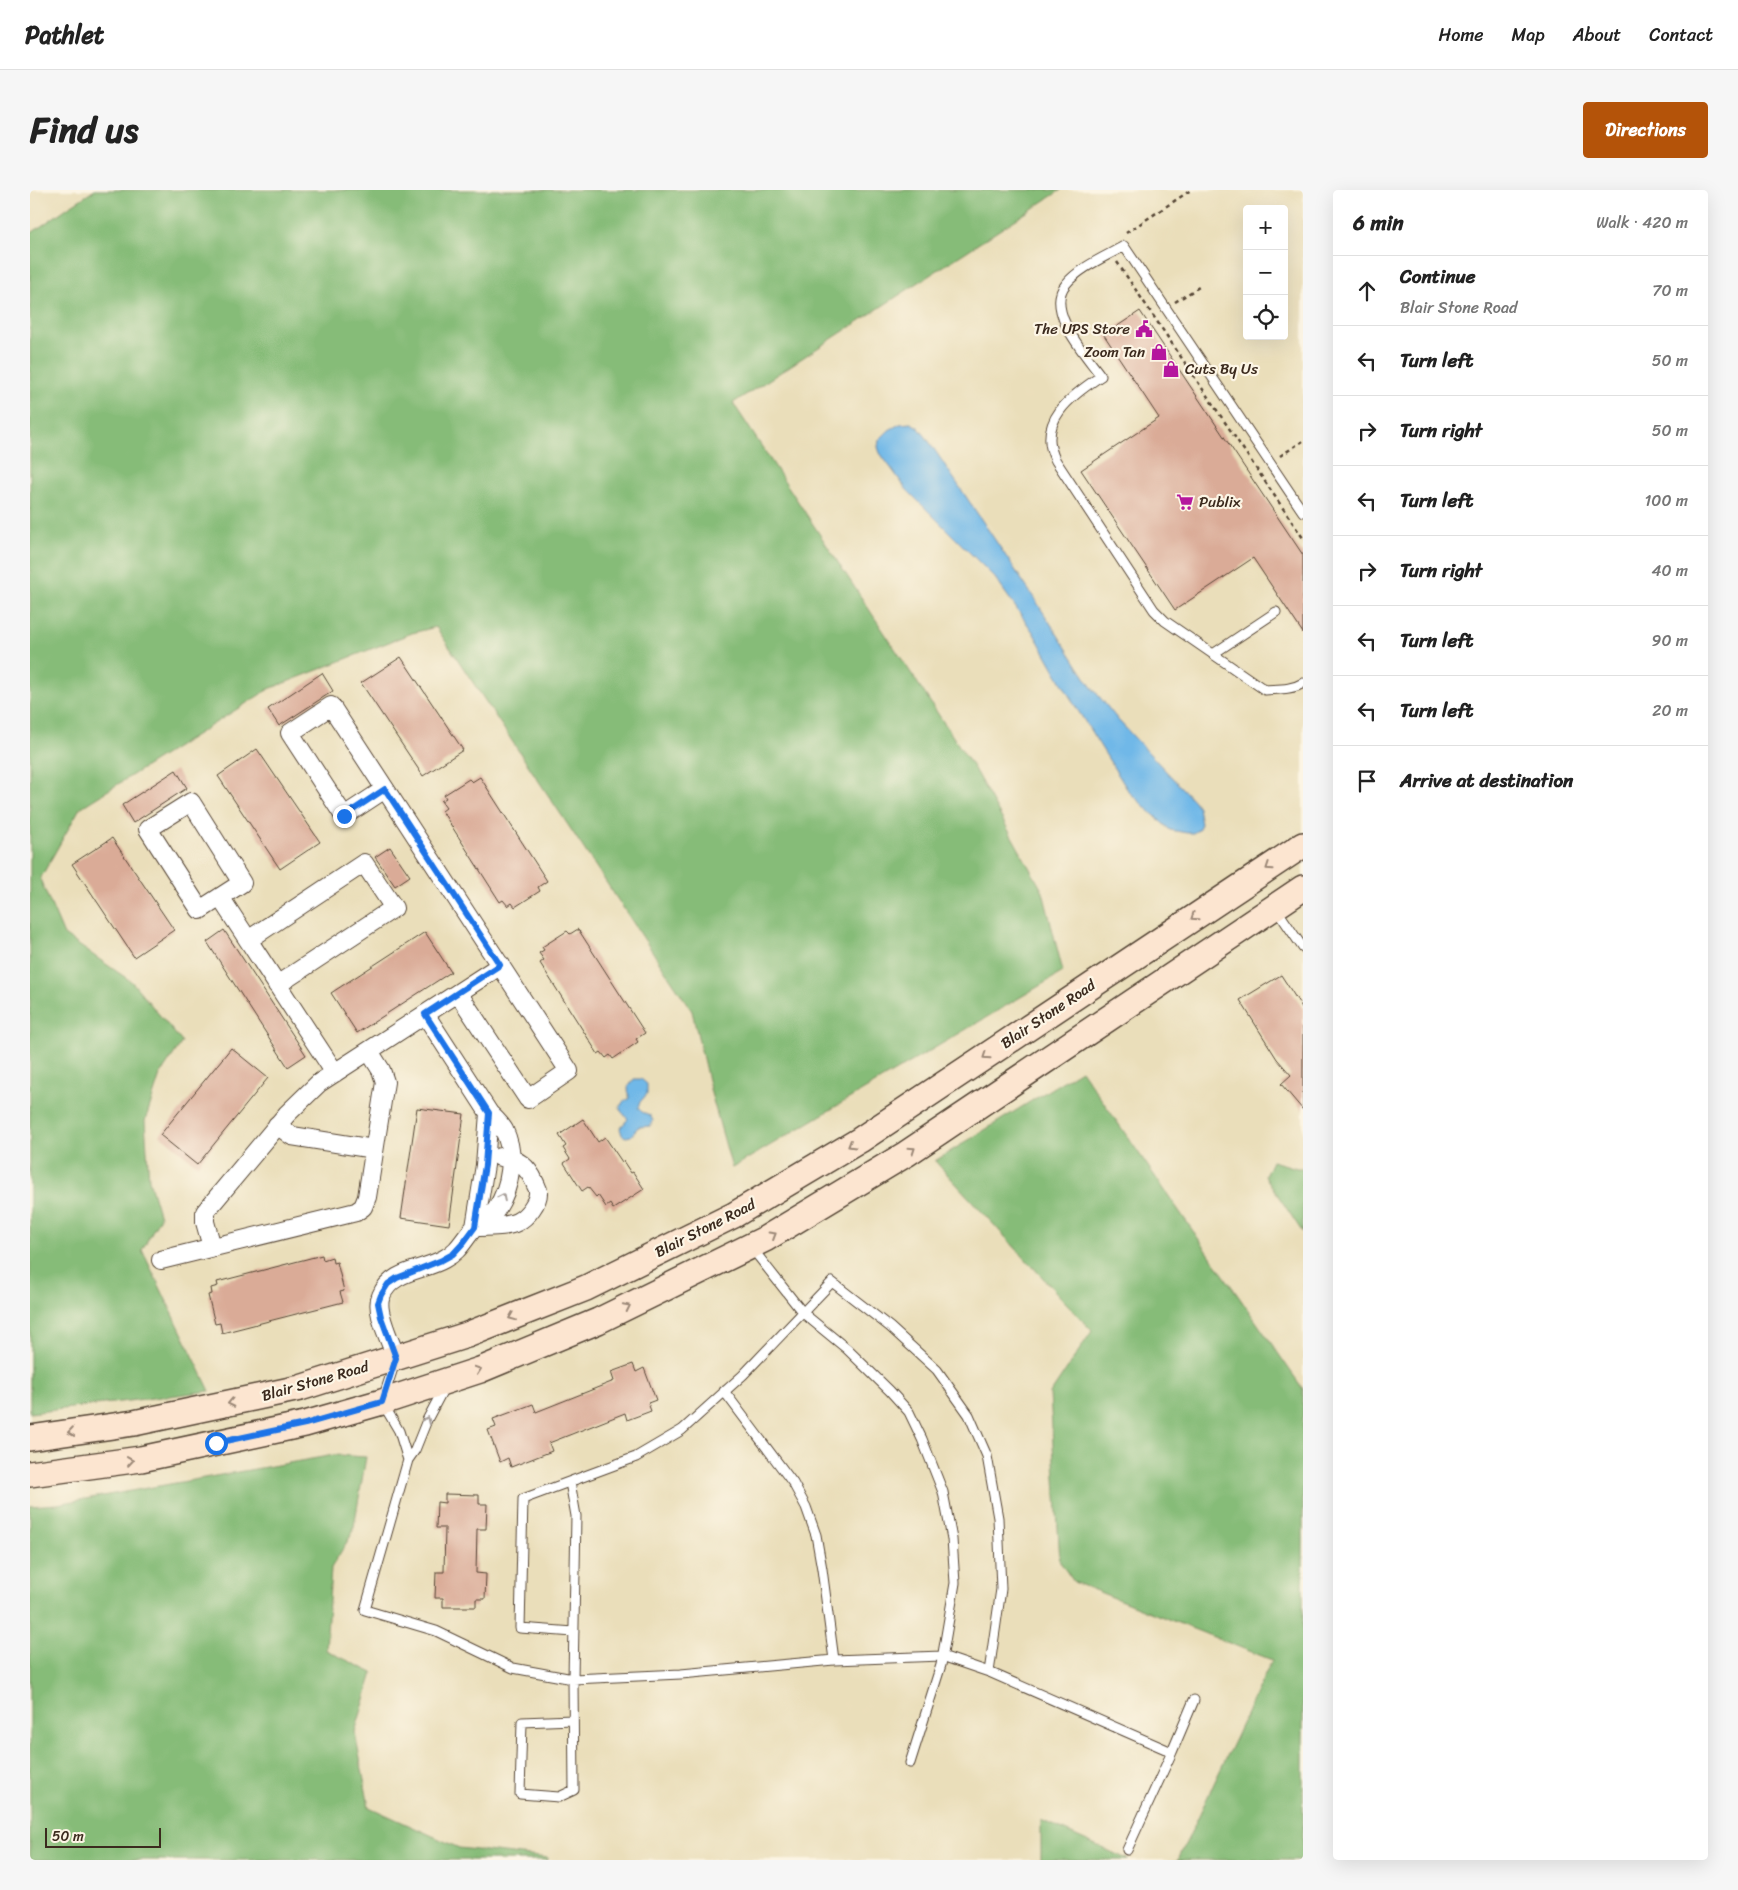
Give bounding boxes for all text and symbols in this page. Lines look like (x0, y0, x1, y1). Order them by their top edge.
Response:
text: Pathlet (25, 14, 104, 56)
text: Home (1439, 19, 1484, 51)
text: Map (1512, 19, 1545, 51)
text: About (1573, 19, 1621, 51)
text: Contact (1649, 19, 1713, 51)
text: Find us (30, 99, 138, 161)
button: Directions (1583, 102, 1708, 158)
text: 6 min (1353, 204, 1404, 242)
map controls (1243, 205, 1288, 340)
button: + (1243, 205, 1288, 250)
text: Walk · 420 m (1596, 208, 1688, 237)
button: − (1243, 250, 1288, 295)
text: Continue (1400, 260, 1476, 293)
text: 70 m (1652, 276, 1688, 305)
icon: ahead (1353, 277, 1381, 305)
text: Blair Stone Road (1400, 293, 1517, 322)
button: locate (1243, 295, 1288, 340)
place label: The UPS Store (1034, 316, 1130, 342)
public building icon: The UPS Store (1134, 319, 1154, 339)
place label: Zoom Tan (1084, 339, 1145, 365)
shop icon: Zoom Tan (1149, 342, 1169, 362)
text: Turn left (1400, 344, 1473, 377)
text: 50 m (1652, 346, 1688, 375)
icon: left (1353, 347, 1381, 375)
place label: Cuts By Us (1185, 356, 1258, 382)
shop icon: Cuts By Us (1161, 359, 1181, 379)
text: Turn right (1400, 414, 1482, 447)
text: 50 m (1652, 416, 1688, 445)
icon: right (1353, 417, 1381, 445)
text: Turn left (1400, 484, 1473, 517)
text: 100 m (1644, 486, 1688, 515)
icon: left (1353, 487, 1381, 515)
place label: Publix (1199, 489, 1241, 515)
supermarket icon: Publix (1175, 492, 1195, 512)
text: Turn right (1400, 554, 1482, 587)
text: 40 m (1651, 556, 1688, 585)
icon: right (1353, 557, 1381, 585)
text: Turn left (1400, 624, 1473, 657)
text: 90 m (1652, 626, 1688, 655)
icon: left (1353, 627, 1381, 655)
text: Turn left (1400, 694, 1473, 727)
text: 20 m (1652, 696, 1688, 725)
icon: left (1353, 697, 1381, 725)
text: Arrive at destination (1400, 764, 1573, 797)
icon: arrive (1353, 767, 1381, 795)
route end (333, 805, 356, 828)
one-way arrow (1265, 861, 1274, 871)
one-way arrow (1190, 911, 1200, 920)
street label: Blair Stone Road (995, 972, 1102, 1056)
one-way arrow (982, 1050, 992, 1059)
one-way arrow (847, 1139, 856, 1149)
one-way arrow (906, 1147, 916, 1156)
street label: Blair Stone Road (650, 1191, 761, 1265)
one-way arrow (496, 1193, 506, 1202)
one-way arrow (768, 1231, 777, 1241)
one-way arrow (622, 1303, 631, 1313)
one-way arrow (508, 1311, 517, 1321)
street label: Blair Stone Road (259, 1353, 373, 1409)
one-way arrow (473, 1366, 482, 1376)
one-way arrow (227, 1397, 236, 1407)
one-way arrow (421, 1416, 432, 1425)
one-way arrow (67, 1426, 75, 1437)
route start (205, 1432, 228, 1455)
one-way arrow (126, 1456, 135, 1466)
text: 50 m (52, 1824, 84, 1849)
scale bar (45, 1825, 161, 1848)

